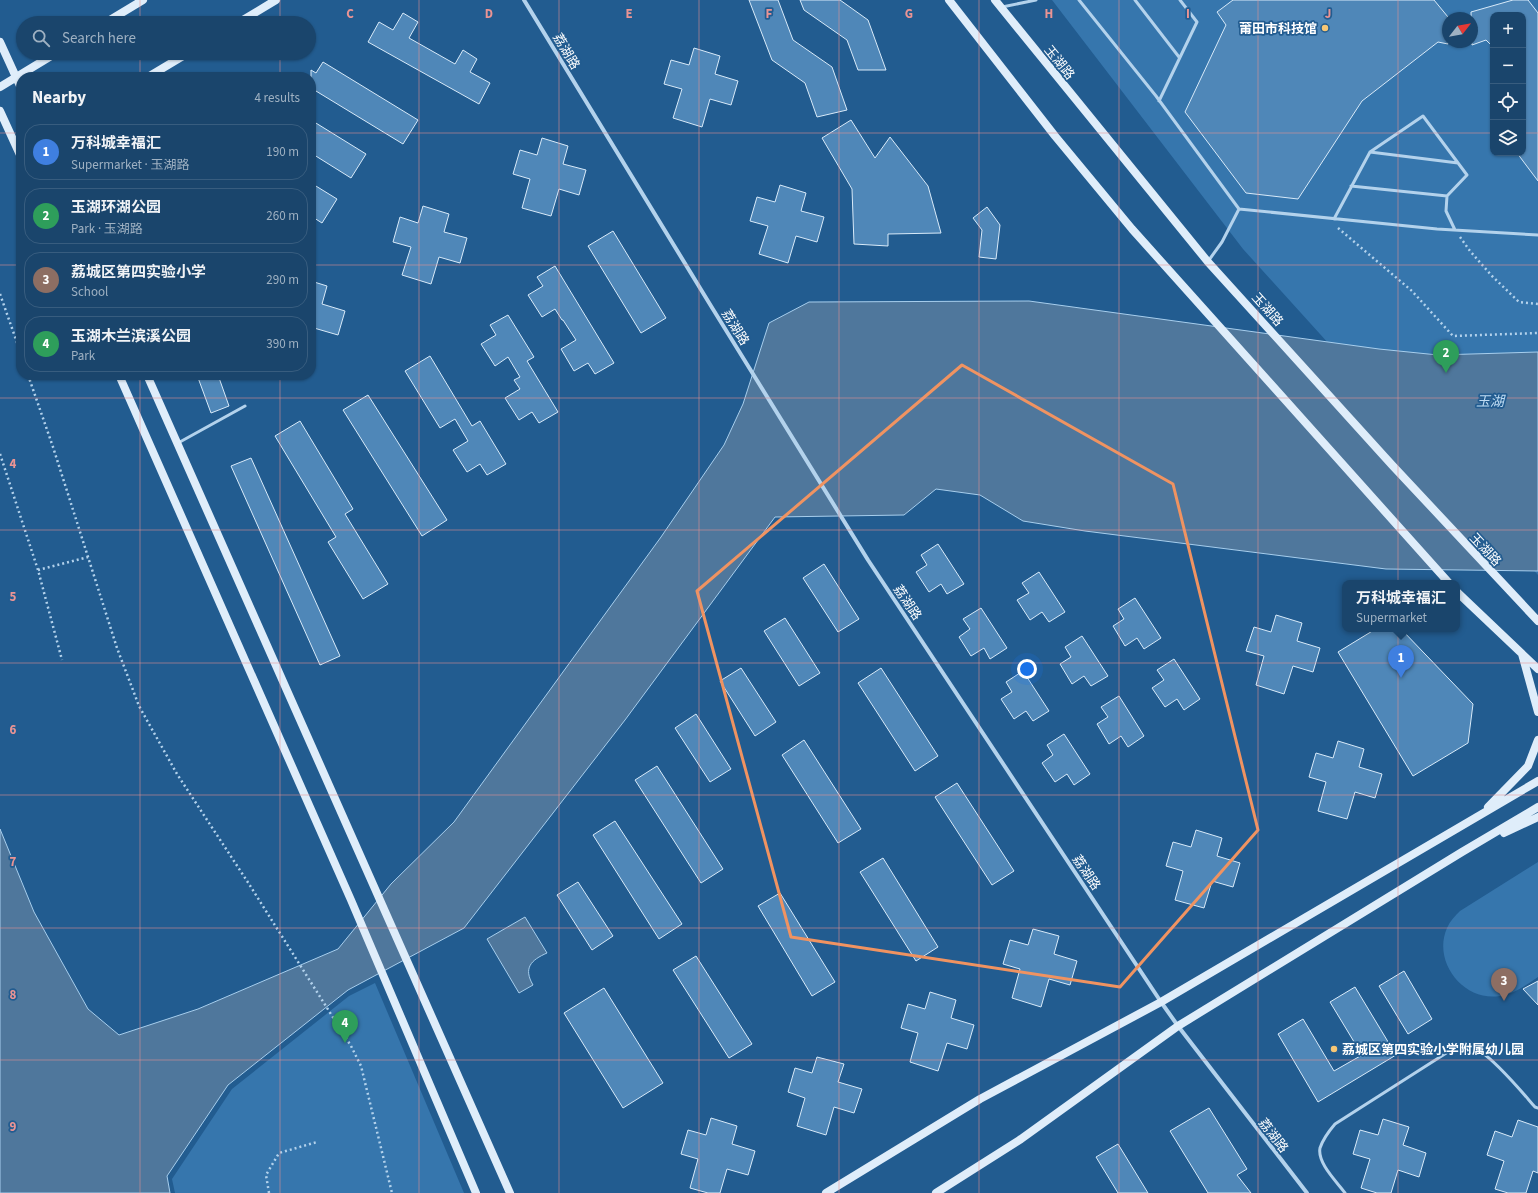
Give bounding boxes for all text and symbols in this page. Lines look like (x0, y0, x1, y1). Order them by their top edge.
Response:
text: C (346, 5, 354, 23)
text: D (485, 5, 493, 23)
text: E (625, 5, 633, 23)
text: F (766, 5, 773, 23)
text: G (905, 5, 913, 23)
text: H (1045, 5, 1053, 23)
text: I (1186, 5, 1190, 23)
text: J (1325, 5, 1331, 23)
north arrow (1442, 12, 1478, 48)
map controls (1490, 12, 1526, 156)
button: + (1490, 12, 1526, 48)
search box (16, 16, 316, 60)
place label: 莆田市科技馆 (1239, 20, 1317, 38)
marker: 莆田市科技馆 (1320, 23, 1330, 33)
icon: search (30, 27, 52, 49)
text: Search here (62, 28, 136, 49)
street label: 荔湖路 (548, 30, 584, 73)
street label: 玉湖路 (1040, 42, 1078, 83)
button: − (1490, 48, 1526, 84)
button: locate (1490, 84, 1526, 120)
text: Nearby (32, 86, 86, 110)
text: 4 results (255, 89, 300, 107)
button: layers (1490, 120, 1526, 156)
text: 万科城幸福汇 (71, 133, 161, 154)
text: 1 (43, 143, 49, 161)
text: 190 m (266, 143, 299, 161)
text: Supermarket · 玉湖路 (71, 156, 189, 174)
text: 玉湖环湖公园 (71, 197, 161, 218)
text: 2 (43, 207, 49, 225)
text: 260 m (266, 207, 299, 225)
text: Park · 玉湖路 (71, 220, 143, 238)
text: 荔城区第四实验小学 (71, 262, 206, 283)
text: 3 (43, 271, 49, 289)
text: 290 m (266, 271, 299, 289)
text: School (71, 283, 108, 301)
street label: 玉湖路 (1248, 289, 1287, 330)
street label: 荔湖路 (717, 306, 753, 349)
text: 玉湖木兰滨溪公园 (71, 326, 191, 347)
text: 4 (43, 335, 49, 353)
text: 390 m (266, 335, 299, 353)
pin: 2 (1433, 340, 1459, 373)
text: Park (71, 347, 95, 365)
water label: 玉湖 (1476, 392, 1506, 412)
text: 4 (10, 455, 17, 473)
street label: 玉湖路 (1465, 529, 1505, 570)
popup (1342, 580, 1460, 632)
street label: 荔湖路 (889, 581, 926, 624)
text: 5 (10, 588, 17, 606)
text: 万科城幸福汇 (1356, 588, 1446, 609)
text: Supermarket (1356, 609, 1427, 627)
pin: 1 (1388, 645, 1414, 678)
your location (1017, 659, 1037, 679)
text: 6 (10, 721, 17, 739)
street label: 荔湖路 (1068, 851, 1105, 894)
text: 7 (10, 853, 17, 871)
pin: 3 (1491, 968, 1517, 1001)
text: 8 (10, 986, 17, 1004)
pin: 4 (332, 1010, 358, 1043)
place label: 荔城区第四实验小学附属幼儿园 (1342, 1041, 1524, 1059)
marker: 荔城区第四实验小学附属幼儿园 (1329, 1044, 1339, 1054)
street label: 荔湖路 (1254, 1115, 1292, 1157)
text: 9 (10, 1118, 17, 1136)

